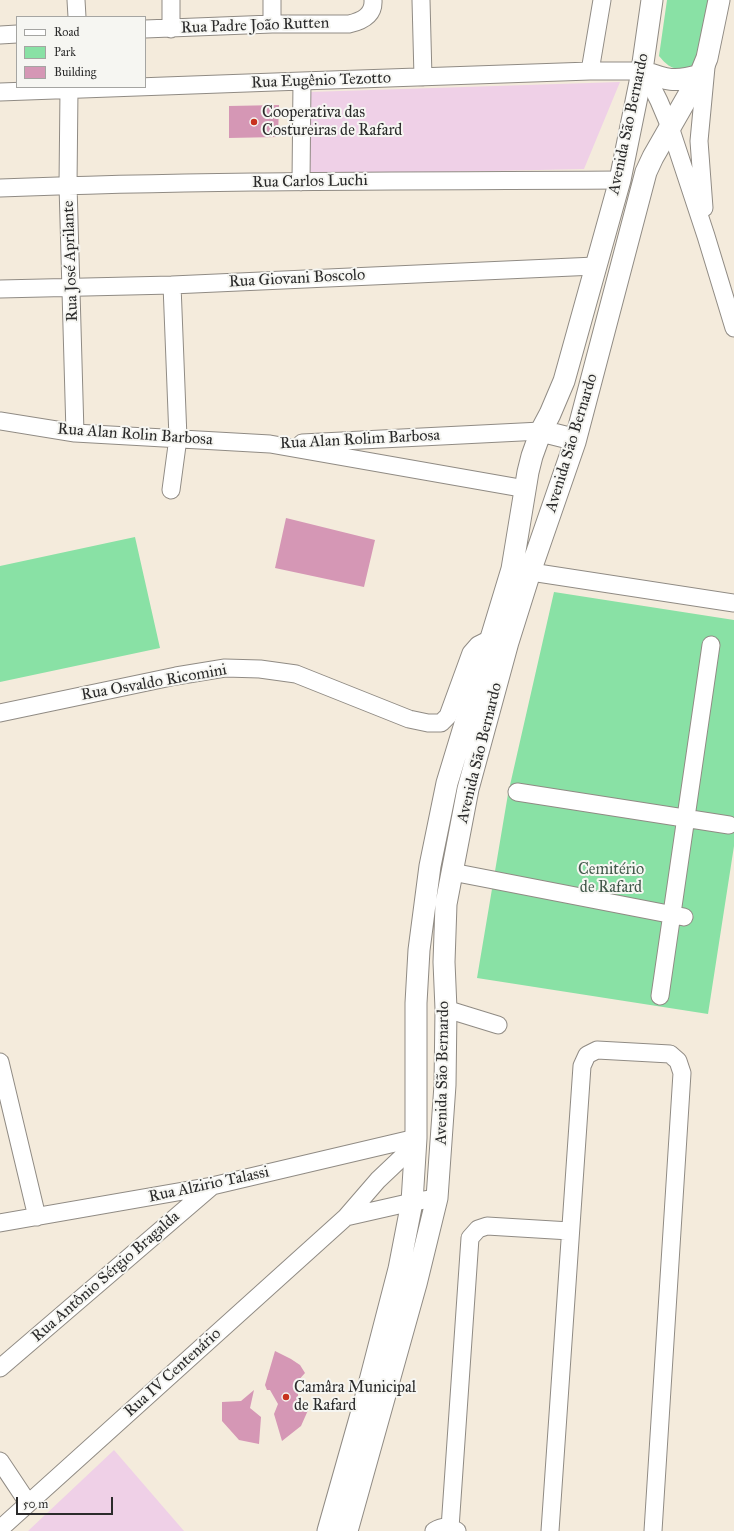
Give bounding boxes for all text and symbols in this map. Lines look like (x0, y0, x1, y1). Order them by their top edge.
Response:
street label: Rua Padre João Rutten (180, 14, 330, 38)
legend (16, 16, 146, 88)
text: Road (54, 25, 80, 39)
text: Park (54, 45, 76, 59)
street label: Avenida São Bernardo (605, 52, 653, 196)
text: Building (54, 65, 96, 79)
street label: Rua Eugênio Tezotto (251, 69, 391, 93)
place label: Cooperativa das Costureiras de Rafard (262, 103, 402, 141)
marker: Cooperativa das Costureiras de Rafard (249, 117, 259, 127)
street label: Rua Carlos Luchi (252, 171, 368, 193)
street label: Rua José Aprilante (59, 200, 83, 322)
street label: Rua Giovani Boscolo (228, 266, 366, 292)
street label: Avenida São Bernardo (542, 371, 602, 515)
street label: Rua Alan Rolin Barbosa (57, 420, 213, 450)
street label: Rua Alan Rolim Barbosa (279, 426, 441, 454)
street label: Rua Osvaldo Ricomini (80, 661, 228, 705)
street label: Avenida São Bernardo (453, 681, 507, 825)
park label: Cemitério de Rafard (578, 860, 644, 898)
street label: Avenida São Bernardo (432, 1001, 454, 1145)
street label: Rua Alzirio Talassi (147, 1163, 271, 1207)
street label: Rua Antônio Sérgio Bragalda (28, 1208, 184, 1346)
street label: Rua IV Centenário (121, 1324, 225, 1422)
place label: Camâra Municipal de Rafard (294, 1378, 416, 1416)
marker: Camâra Municipal de Rafard (281, 1392, 291, 1402)
scale bar (18, 1489, 115, 1515)
text: 50 m (23, 1497, 48, 1511)

